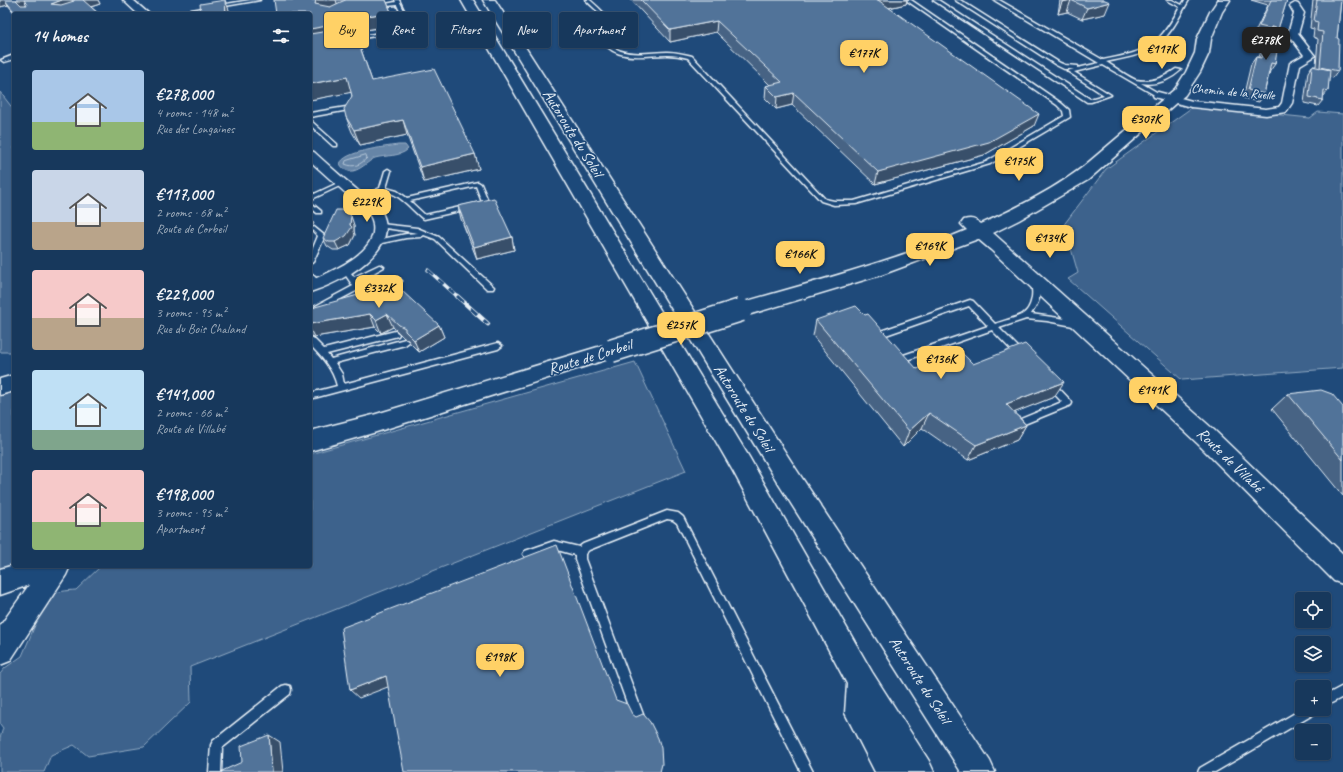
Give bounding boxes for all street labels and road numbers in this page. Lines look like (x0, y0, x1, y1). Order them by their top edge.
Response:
street label: Chemin de la Ruelle (1191, 80, 1276, 104)
street label: Autoroute du Soleil (538, 86, 610, 183)
street label: Route de Corbeil (546, 334, 637, 379)
street label: Autoroute du Soleil (709, 361, 781, 458)
street label: Route de Villabé (1193, 423, 1269, 499)
street label: Autoroute du Soleil (885, 633, 957, 730)

